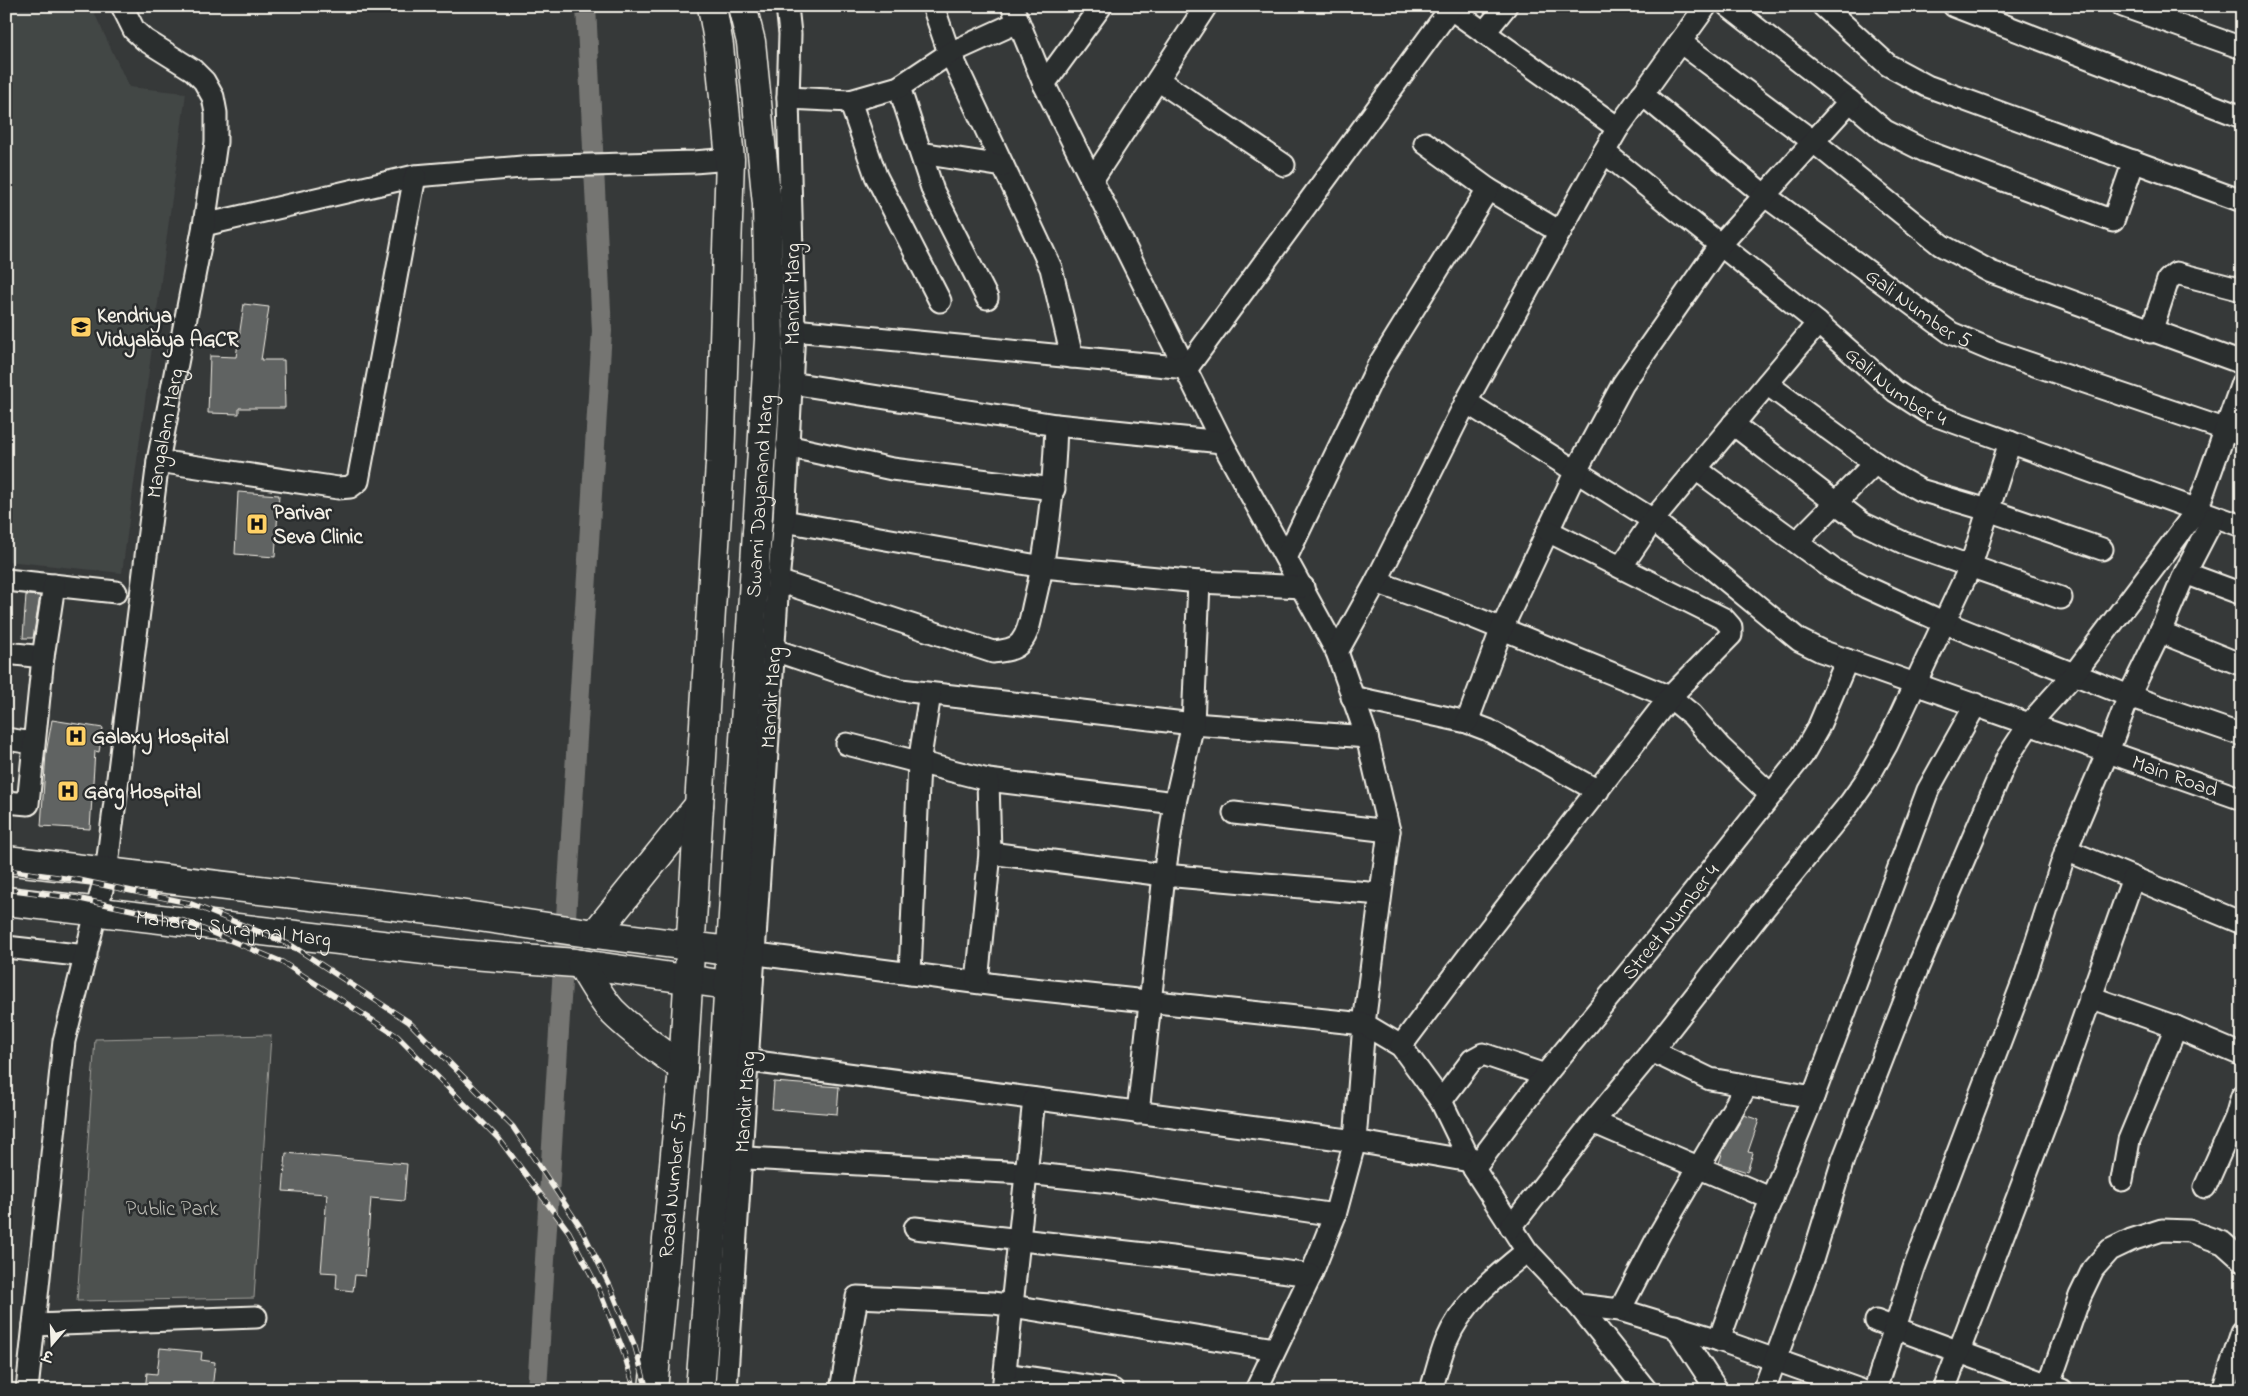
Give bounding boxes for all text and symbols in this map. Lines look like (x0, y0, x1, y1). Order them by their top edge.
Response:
street label: Mandir Marg (779, 243, 811, 345)
street label: Gali Number 5 (1858, 262, 1976, 357)
place label: Kendriya Vidyalaya AGCR (96, 302, 239, 358)
school or university icon: Kendriya Vidyalaya AGCR (69, 315, 93, 339)
street label: Gali Number 4 (1837, 340, 1951, 435)
street label: Mangalam Marg (140, 366, 195, 500)
street label: Swami Dayanand Marg (740, 394, 784, 598)
place label: Parivar Seva Clinic (273, 499, 364, 553)
hospital icon: Parivar Seva Clinic (245, 512, 269, 536)
street label: Mandir Marg (754, 646, 793, 749)
place label: Galaxy Hospital (92, 723, 229, 755)
hospital icon: Galaxy Hospital (64, 724, 88, 748)
street label: Main Road (2127, 748, 2222, 806)
place label: Garg Hospital (84, 778, 201, 810)
hospital icon: Garg Hospital (56, 779, 80, 803)
street label: Street Number 4 (1616, 858, 1728, 987)
street label: Maharaj Surajmal Marg (134, 903, 333, 958)
street label: Mandir Marg (728, 1050, 767, 1154)
street label: Road Number 57 (652, 1110, 696, 1259)
park label: Public Park (125, 1195, 219, 1225)
north arrow (28, 1318, 78, 1368)
text: उ (39, 1343, 58, 1367)

